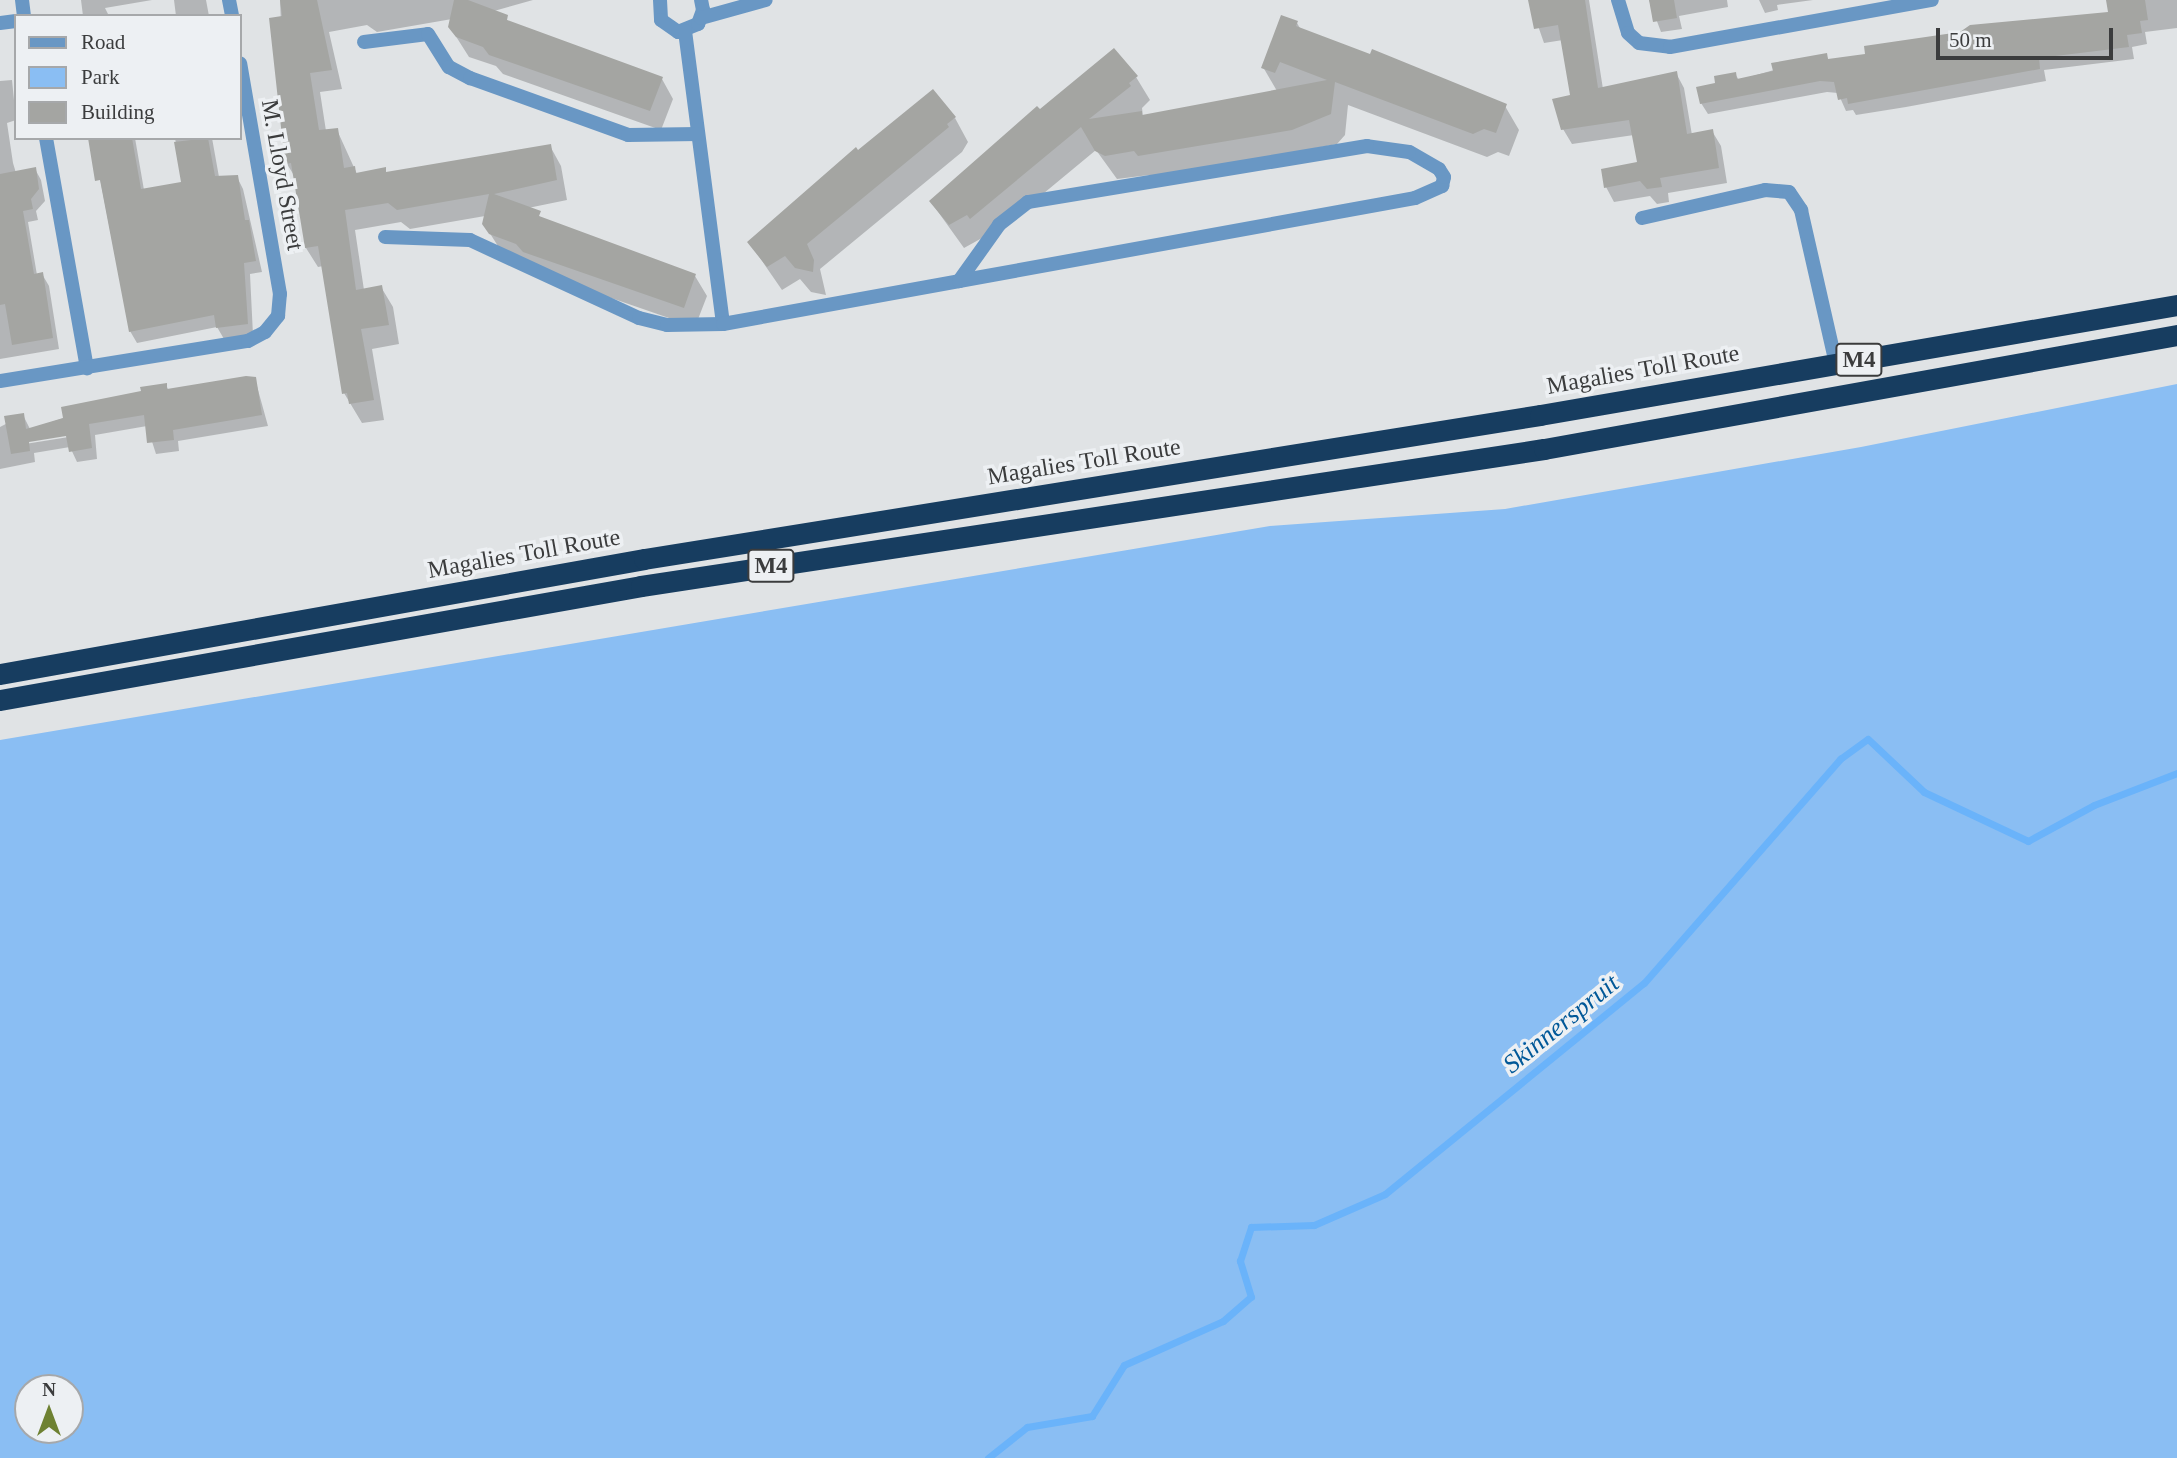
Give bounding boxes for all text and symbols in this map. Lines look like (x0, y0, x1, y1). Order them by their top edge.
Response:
legend (14, 14, 242, 140)
scale bar (1939, 14, 2116, 58)
text: 50 m (1949, 28, 1992, 52)
text: Road (81, 30, 125, 54)
text: Park (81, 65, 120, 89)
street label: M. Lloyd Street (255, 97, 309, 253)
text: Building (81, 100, 155, 124)
street label: Magalies Toll Route (1544, 339, 1742, 401)
road number: M4 (1834, 340, 1884, 380)
street label: Magalies Toll Route (985, 432, 1183, 492)
street label: Magalies Toll Route (425, 523, 623, 585)
road number: M4 (746, 546, 796, 586)
water label: Skinnerspruit (1497, 968, 1625, 1080)
north arrow (14, 1374, 84, 1444)
text: N (42, 1379, 56, 1400)

